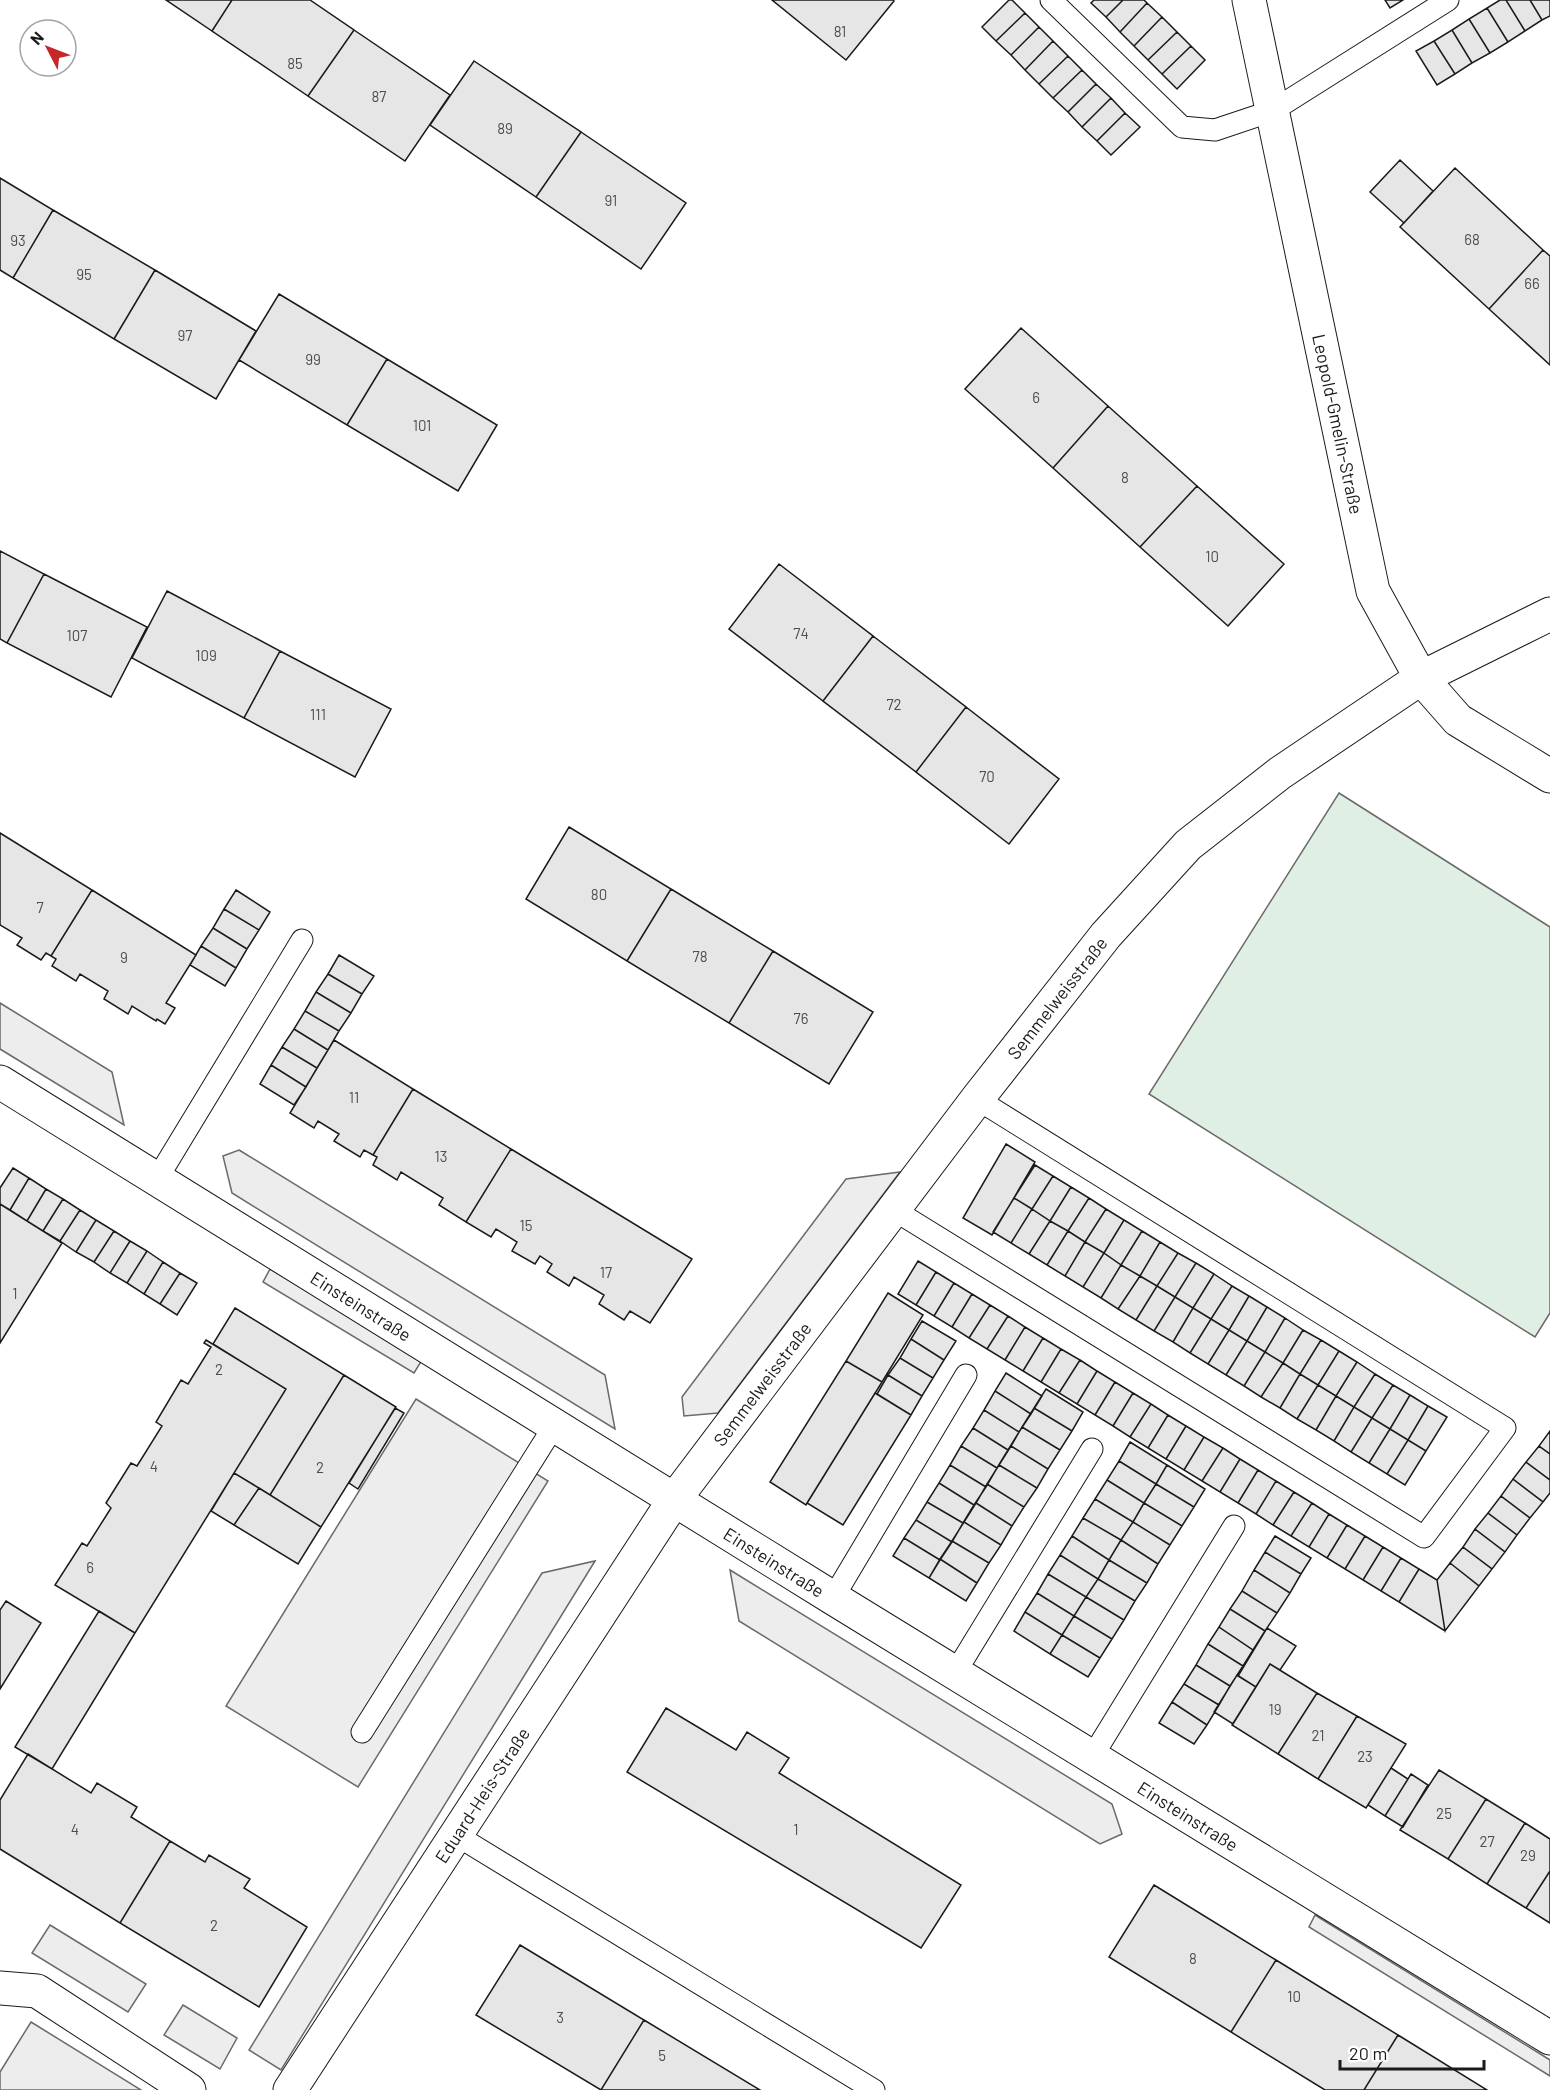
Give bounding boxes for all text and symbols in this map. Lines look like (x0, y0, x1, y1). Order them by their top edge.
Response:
north arrow (18, 18, 78, 78)
house number: 81 (834, 22, 846, 40)
text: N (26, 27, 47, 48)
house number: 85 (287, 54, 303, 72)
house number: 87 (372, 87, 386, 105)
house number: 89 (497, 119, 513, 137)
house number: 91 (605, 191, 617, 209)
house number: 68 (1464, 230, 1480, 248)
house number: 93 (10, 231, 26, 249)
house number: 95 (76, 265, 92, 283)
house number: 66 (1524, 274, 1540, 292)
house number: 97 (178, 326, 192, 344)
street label: Leopold-Gmelin-Straße (1308, 332, 1368, 516)
house number: 99 (305, 350, 321, 368)
house number: 6 (1032, 388, 1040, 406)
house number: 101 (413, 416, 431, 434)
house number: 8 (1121, 468, 1129, 486)
house number: 10 (1205, 547, 1219, 565)
house number: 74 (793, 624, 809, 642)
house number: 107 (67, 626, 87, 644)
house number: 109 (195, 646, 217, 664)
house number: 72 (886, 695, 902, 713)
house number: 111 (310, 705, 326, 723)
house number: 70 (979, 767, 995, 785)
house number: 80 (591, 885, 607, 903)
house number: 7 (36, 898, 44, 916)
street label: Semmelweisstraße (1002, 932, 1112, 1064)
house number: 78 (693, 947, 707, 965)
house number: 9 (120, 948, 128, 966)
house number: 76 (794, 1009, 808, 1027)
house number: 11 (349, 1088, 359, 1106)
house number: 13 (435, 1147, 447, 1165)
house number: 15 (520, 1216, 532, 1234)
house number: 17 (600, 1263, 612, 1281)
street label: Einsteinstraße (307, 1266, 415, 1346)
house number: 1 (12, 1284, 18, 1302)
street label: Semmelweisstraße (708, 1318, 816, 1450)
house number: 2 (215, 1360, 223, 1378)
house number: 4 (150, 1457, 158, 1475)
house number: 2 (316, 1458, 324, 1476)
street label: Einsteinstraße (720, 1522, 828, 1602)
house number: 6 (86, 1558, 94, 1576)
house number: 19 (1268, 1700, 1282, 1718)
street label: Eduard-Heis-Straße (430, 1723, 534, 1867)
house number: 21 (1311, 1726, 1325, 1744)
house number: 23 (1357, 1747, 1373, 1765)
street label: Einsteinstraße (1134, 1776, 1242, 1856)
house number: 25 (1436, 1804, 1452, 1822)
house number: 4 (71, 1820, 79, 1838)
house number: 1 (793, 1820, 799, 1838)
house number: 27 (1479, 1832, 1495, 1850)
house number: 29 (1520, 1846, 1536, 1864)
house number: 2 (210, 1916, 218, 1934)
house number: 8 (1189, 1949, 1197, 1967)
house number: 10 (1287, 1987, 1301, 2005)
house number: 3 (556, 2008, 564, 2026)
scale bar (1340, 2033, 1484, 2071)
text: 20 m (1349, 2042, 1387, 2064)
house number: 5 (658, 2046, 666, 2064)

